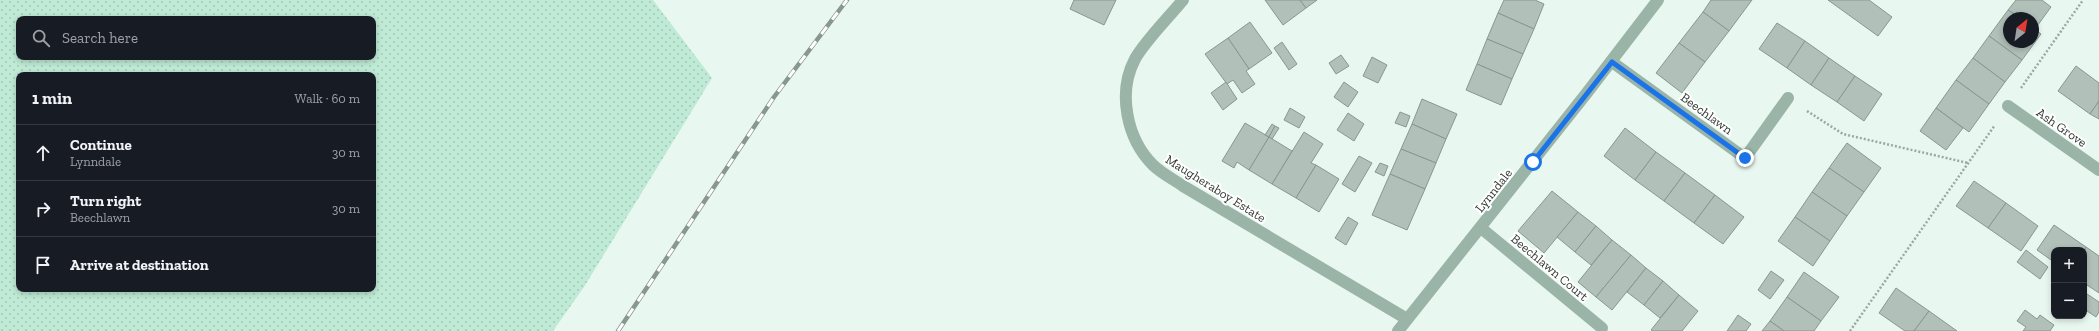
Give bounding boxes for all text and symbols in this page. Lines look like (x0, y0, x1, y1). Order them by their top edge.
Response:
north arrow (2003, 12, 2039, 48)
search box (16, 16, 376, 60)
icon: search (30, 27, 52, 49)
text: Search here (62, 29, 138, 47)
text: 1 min (32, 88, 72, 108)
street label: Beechlawn (1678, 90, 1736, 138)
text: Walk · 60 m (295, 91, 360, 106)
street label: Ash Grove (2034, 105, 2090, 150)
text: Continue (70, 136, 132, 154)
icon: ahead (32, 142, 54, 164)
text: 30 m (332, 145, 360, 160)
route end (1736, 149, 1754, 167)
street label: Maugheraboy Estate (1163, 152, 1269, 225)
route start (1524, 153, 1542, 171)
text: Lynndale (70, 154, 121, 169)
street label: Lynndale (1472, 166, 1515, 215)
text: Turn right (70, 192, 141, 210)
icon: right (32, 198, 54, 220)
text: 30 m (332, 201, 360, 216)
text: Beechlawn (70, 210, 130, 225)
street label: Beechlawn Court (1508, 231, 1591, 304)
map controls (2051, 247, 2087, 319)
button: + (2051, 247, 2087, 283)
icon: arrive (32, 254, 54, 276)
text: Arrive at destination (70, 256, 209, 274)
button: − (2051, 283, 2087, 319)

